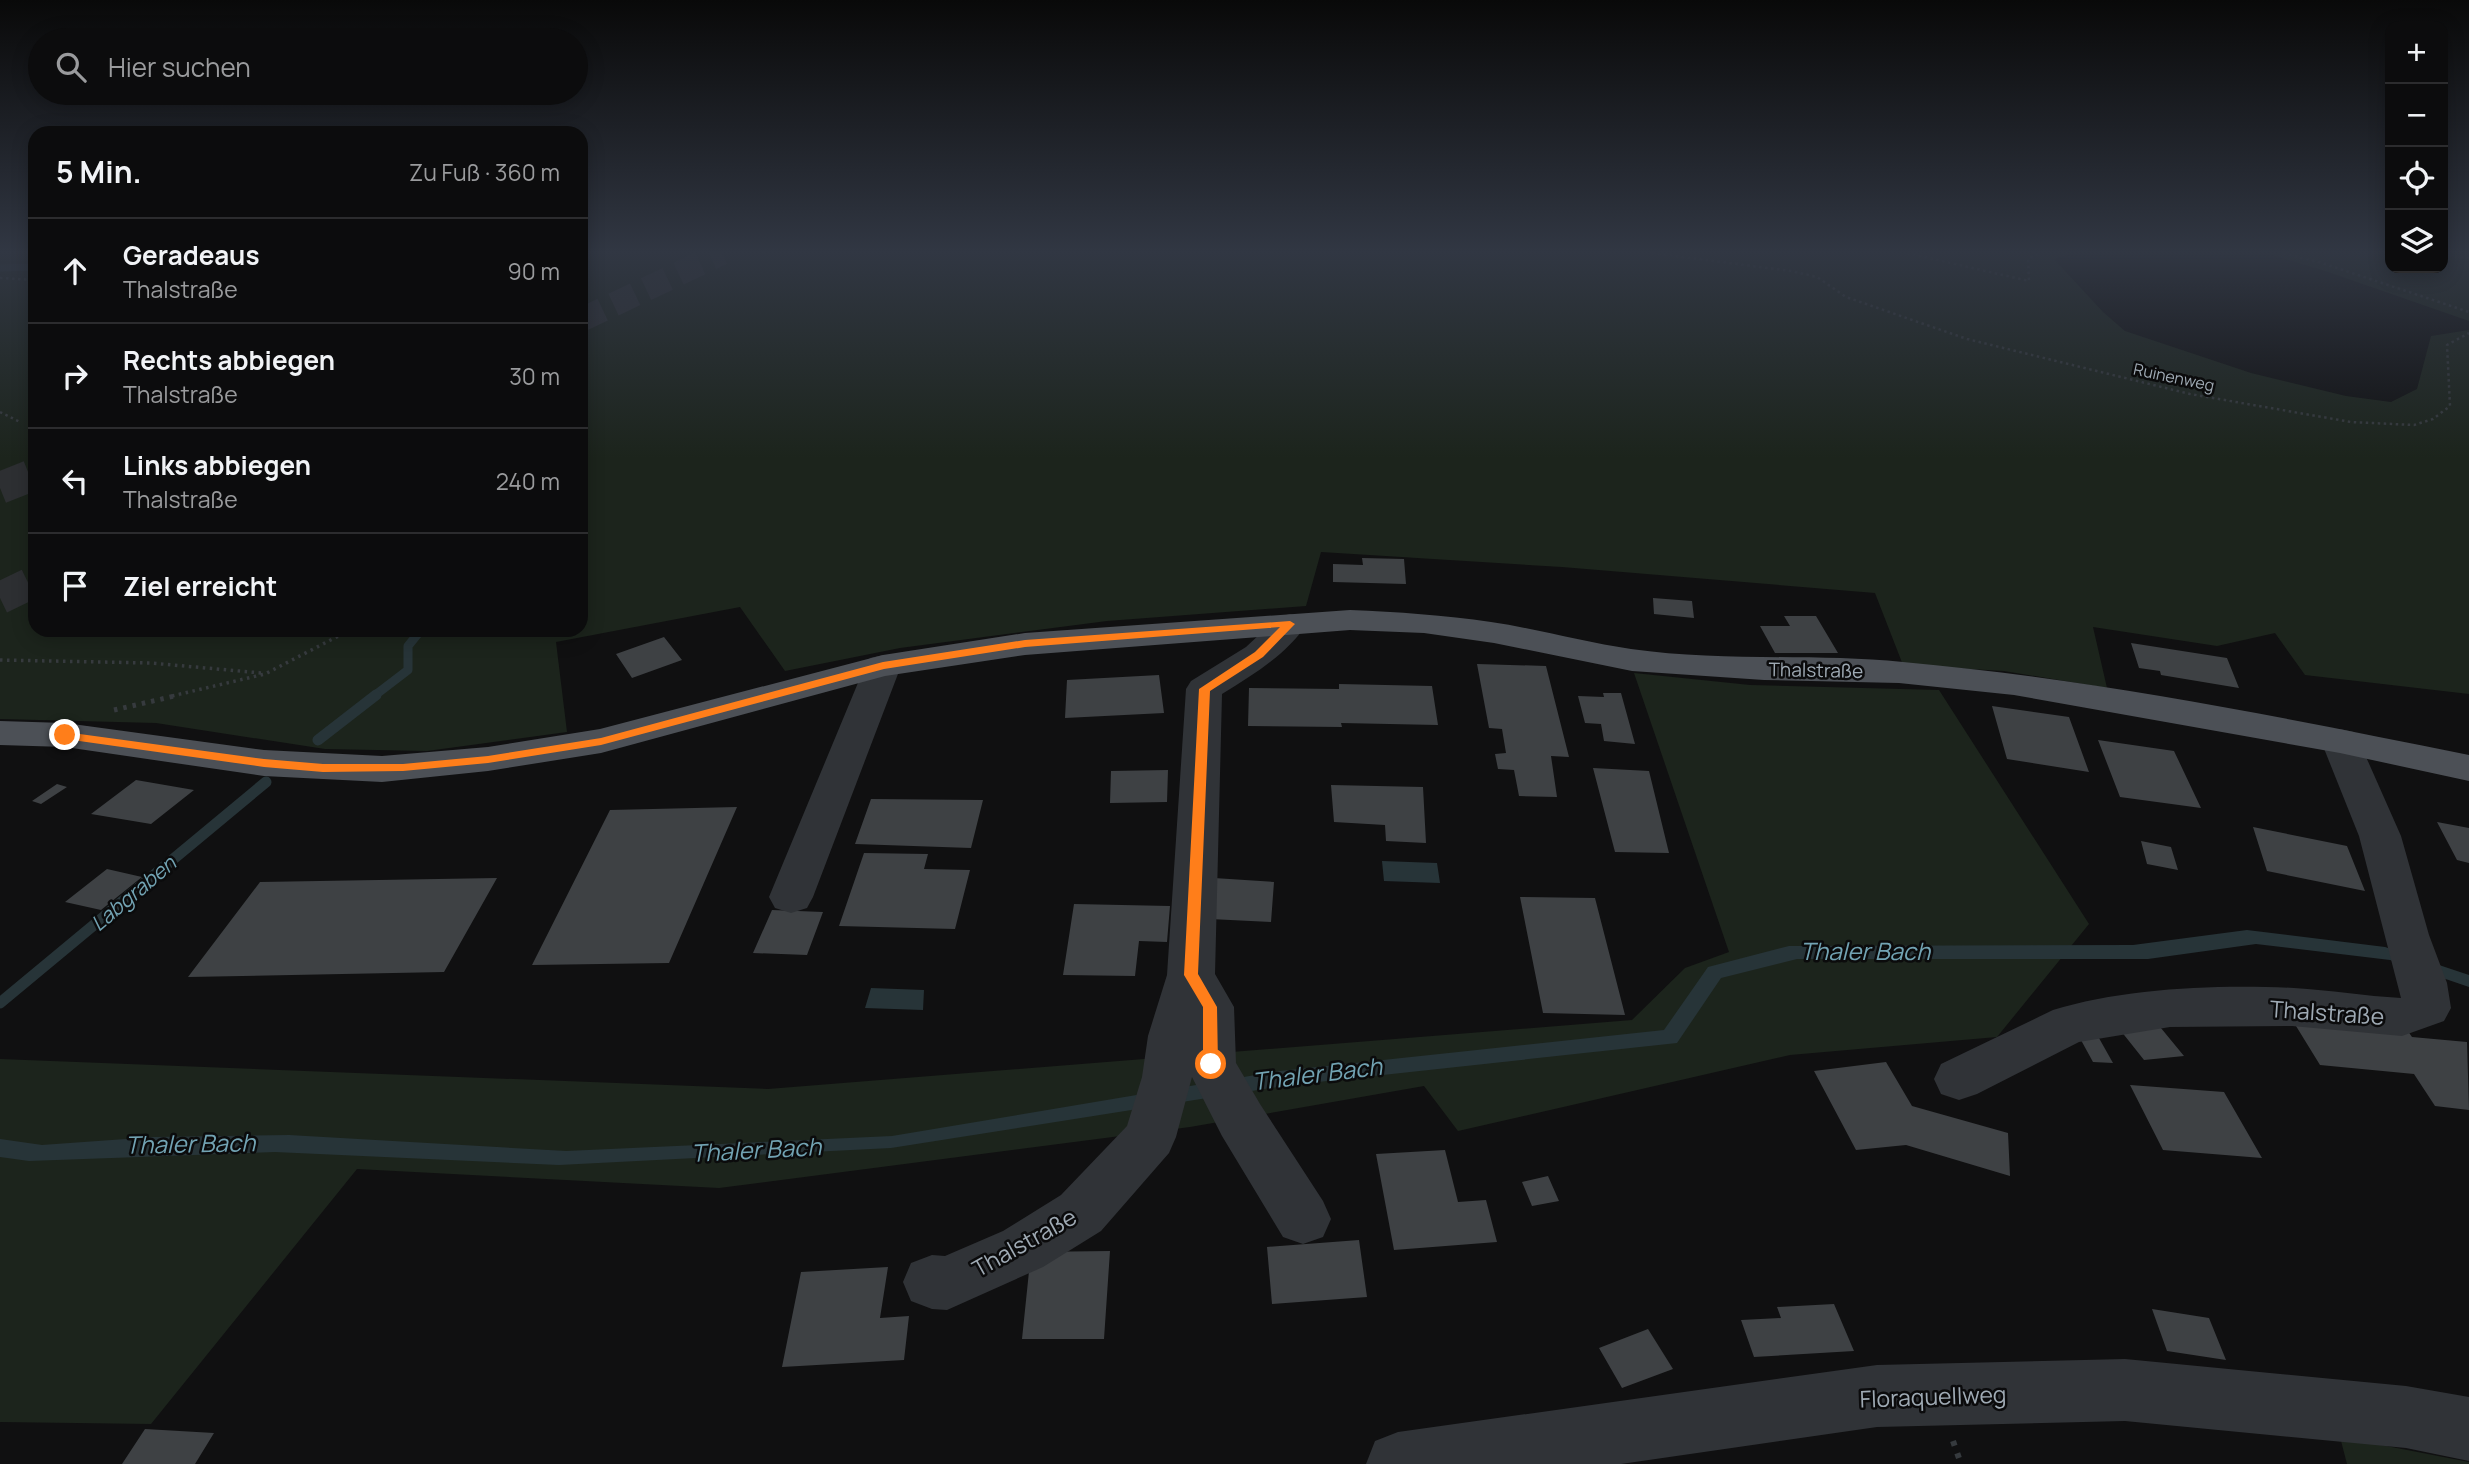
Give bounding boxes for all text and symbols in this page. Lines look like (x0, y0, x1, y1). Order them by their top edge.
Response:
map controls (2385, 21, 2448, 273)
button: + (2385, 21, 2448, 84)
search box (28, 28, 588, 105)
icon: search (52, 48, 90, 86)
text: Hier suchen (108, 49, 251, 85)
button: − (2385, 84, 2448, 147)
button: locate (2385, 147, 2448, 210)
text: 5 Min. (56, 151, 142, 192)
text: Zu Fuß · 360 m (409, 156, 560, 188)
button: layers (2385, 210, 2448, 273)
text: Geradeaus (123, 237, 259, 273)
icon: ahead (56, 252, 94, 290)
text: 90 m (508, 255, 560, 287)
text: Thalstraße (123, 273, 238, 305)
text: Rechts abbiegen (123, 342, 335, 378)
icon: right (56, 357, 94, 395)
street label: Ruinenweg (2132, 358, 2216, 396)
text: 30 m (509, 360, 560, 392)
text: Thalstraße (123, 378, 238, 410)
text: Links abbiegen (123, 447, 311, 483)
icon: left (56, 462, 94, 500)
text: 240 m (496, 465, 560, 497)
text: Thalstraße (123, 483, 238, 515)
icon: arrive (56, 567, 94, 605)
text: Ziel erreicht (123, 568, 277, 604)
street label: Thalstraße (1768, 656, 1864, 684)
route end (49, 719, 80, 750)
water label: Labgraben (85, 848, 183, 937)
water label: Thaler Bach (1800, 934, 1931, 967)
street label: Thalstraße (2269, 992, 2385, 1032)
route start (1195, 1048, 1226, 1079)
water label: Thaler Bach (1250, 1049, 1385, 1097)
water label: Thaler Bach (124, 1125, 256, 1161)
water label: Thaler Bach (690, 1129, 823, 1169)
street label: Thalstraße (966, 1200, 1082, 1284)
street label: Floraquellweg (1859, 1377, 2007, 1415)

